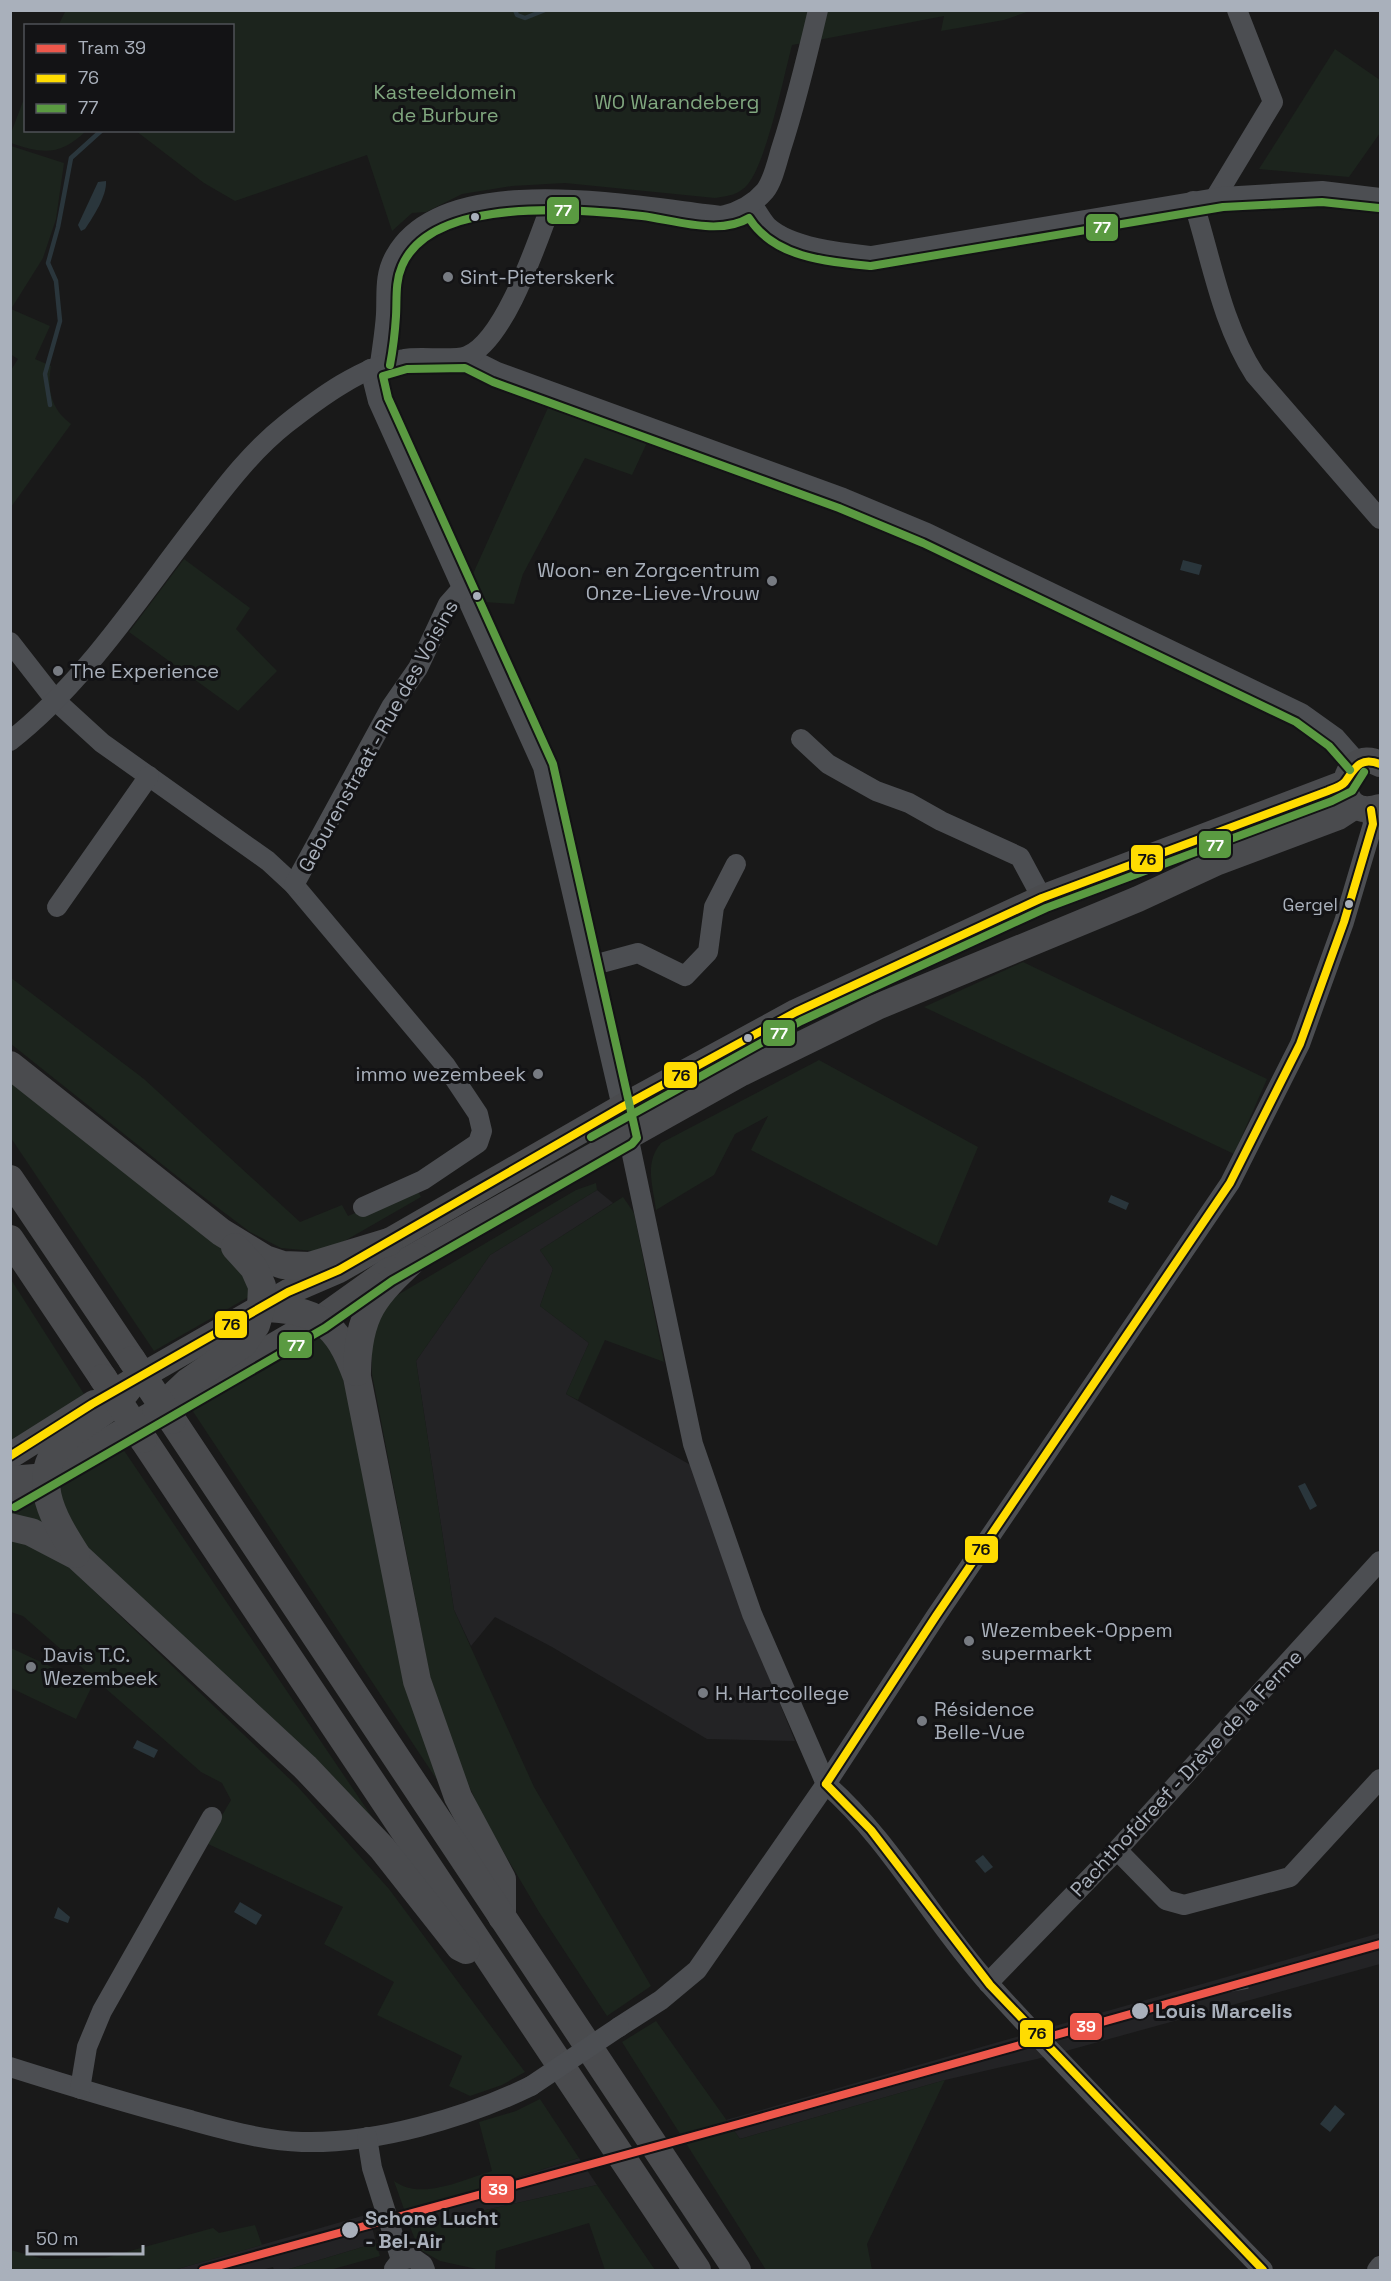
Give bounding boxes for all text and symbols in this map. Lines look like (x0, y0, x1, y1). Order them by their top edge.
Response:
legend (24, 24, 234, 132)
text: Tram 39 (78, 36, 146, 59)
text: 76 (78, 66, 99, 89)
park label: Kasteeldomein de Burbure (374, 79, 516, 128)
park label: WO Warandeberg (595, 89, 759, 115)
text: 77 (78, 96, 98, 119)
line badge: 77 (546, 196, 580, 225)
text: 77 (554, 200, 572, 221)
unlabelled marker (469, 211, 481, 223)
line badge: 77 (1085, 213, 1119, 242)
text: 77 (1093, 217, 1111, 238)
place label: Sint-Pieterskerk (460, 264, 615, 290)
marker: Sint-Pieterskerk (441, 270, 455, 284)
place label: Woon- en Zorgcentrum Onze-Lieve-Vrouw (537, 557, 760, 606)
marker: Woon- en Zorgcentrum Onze-Lieve-Vrouw (765, 574, 779, 588)
unlabelled marker (471, 590, 483, 602)
street label: Geburenstraat - Rue des Voisins (292, 595, 464, 877)
place label: The Experience (70, 658, 219, 684)
marker: The Experience (51, 664, 65, 678)
line badge: 77 (1198, 830, 1232, 859)
text: 77 (1206, 835, 1224, 856)
line badge: 76 (1130, 844, 1164, 873)
text: 76 (1138, 849, 1156, 870)
place label: Gergel (1282, 893, 1338, 916)
marker: Gergel (1343, 898, 1355, 910)
line badge: 77 (762, 1019, 796, 1047)
text: 77 (770, 1023, 788, 1044)
unlabelled marker (742, 1032, 754, 1044)
place label: immo wezembeek (356, 1061, 526, 1087)
line badge: 76 (663, 1061, 698, 1089)
text: 76 (672, 1065, 690, 1086)
marker: immo wezembeek (531, 1067, 545, 1081)
line badge: 76 (214, 1310, 248, 1339)
text: 76 (222, 1314, 240, 1335)
line badge: 77 (278, 1331, 313, 1359)
text: 77 (287, 1335, 305, 1356)
line badge: 76 (964, 1535, 999, 1564)
text: 76 (972, 1539, 990, 1560)
place label: Wezembeek-Oppem supermarkt (981, 1617, 1173, 1666)
marker: Wezembeek-Oppem supermarkt (962, 1634, 976, 1648)
place label: Davis T.C. Wezembeek (43, 1642, 158, 1691)
street label: Pachthofdreef - Drève de la Ferme (1064, 1644, 1308, 1902)
marker: Davis T.C. Wezembeek (24, 1660, 38, 1674)
place label: H. Hartcollege (715, 1680, 849, 1706)
marker: H. Hartcollege (696, 1686, 710, 1700)
place label: Résidence Belle-Vue (934, 1696, 1035, 1745)
marker: Résidence Belle-Vue (915, 1714, 929, 1728)
place label: Louis Marcelis (1155, 1998, 1292, 2024)
marker: Louis Marcelis (1130, 2001, 1150, 2021)
line badge: 39 (1069, 2012, 1103, 2041)
text: 39 (1076, 2016, 1096, 2037)
line badge: 76 (1019, 2019, 1054, 2048)
text: 76 (1028, 2023, 1046, 2044)
line badge: 39 (480, 2175, 515, 2204)
text: 39 (488, 2179, 508, 2200)
place label: Schone Lucht - Bel-Air (365, 2205, 498, 2254)
scale bar (27, 2218, 142, 2256)
marker: Schone Lucht - Bel-Air (340, 2220, 360, 2240)
text: 50 m (36, 2227, 78, 2250)

